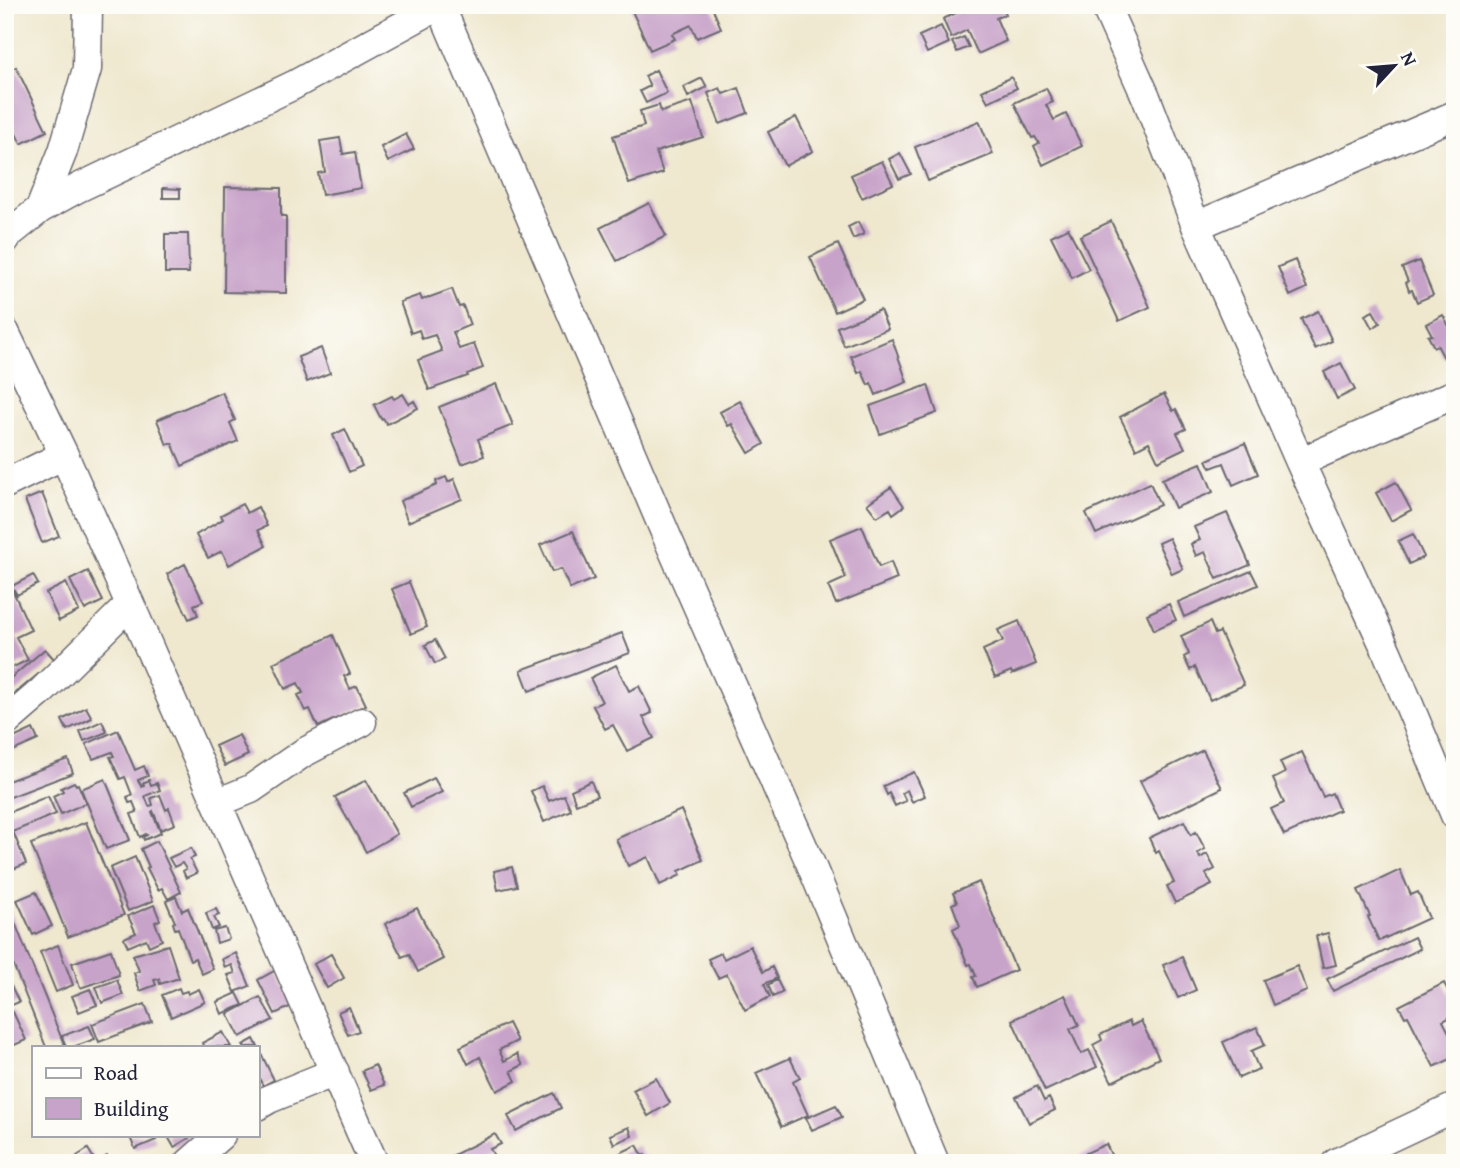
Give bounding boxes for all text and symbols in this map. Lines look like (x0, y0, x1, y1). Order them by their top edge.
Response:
north arrow (1358, 32, 1428, 102)
text: N (1394, 47, 1425, 71)
legend (32, 1046, 259, 1136)
text: Road (94, 1057, 139, 1088)
text: Building (94, 1093, 169, 1124)

